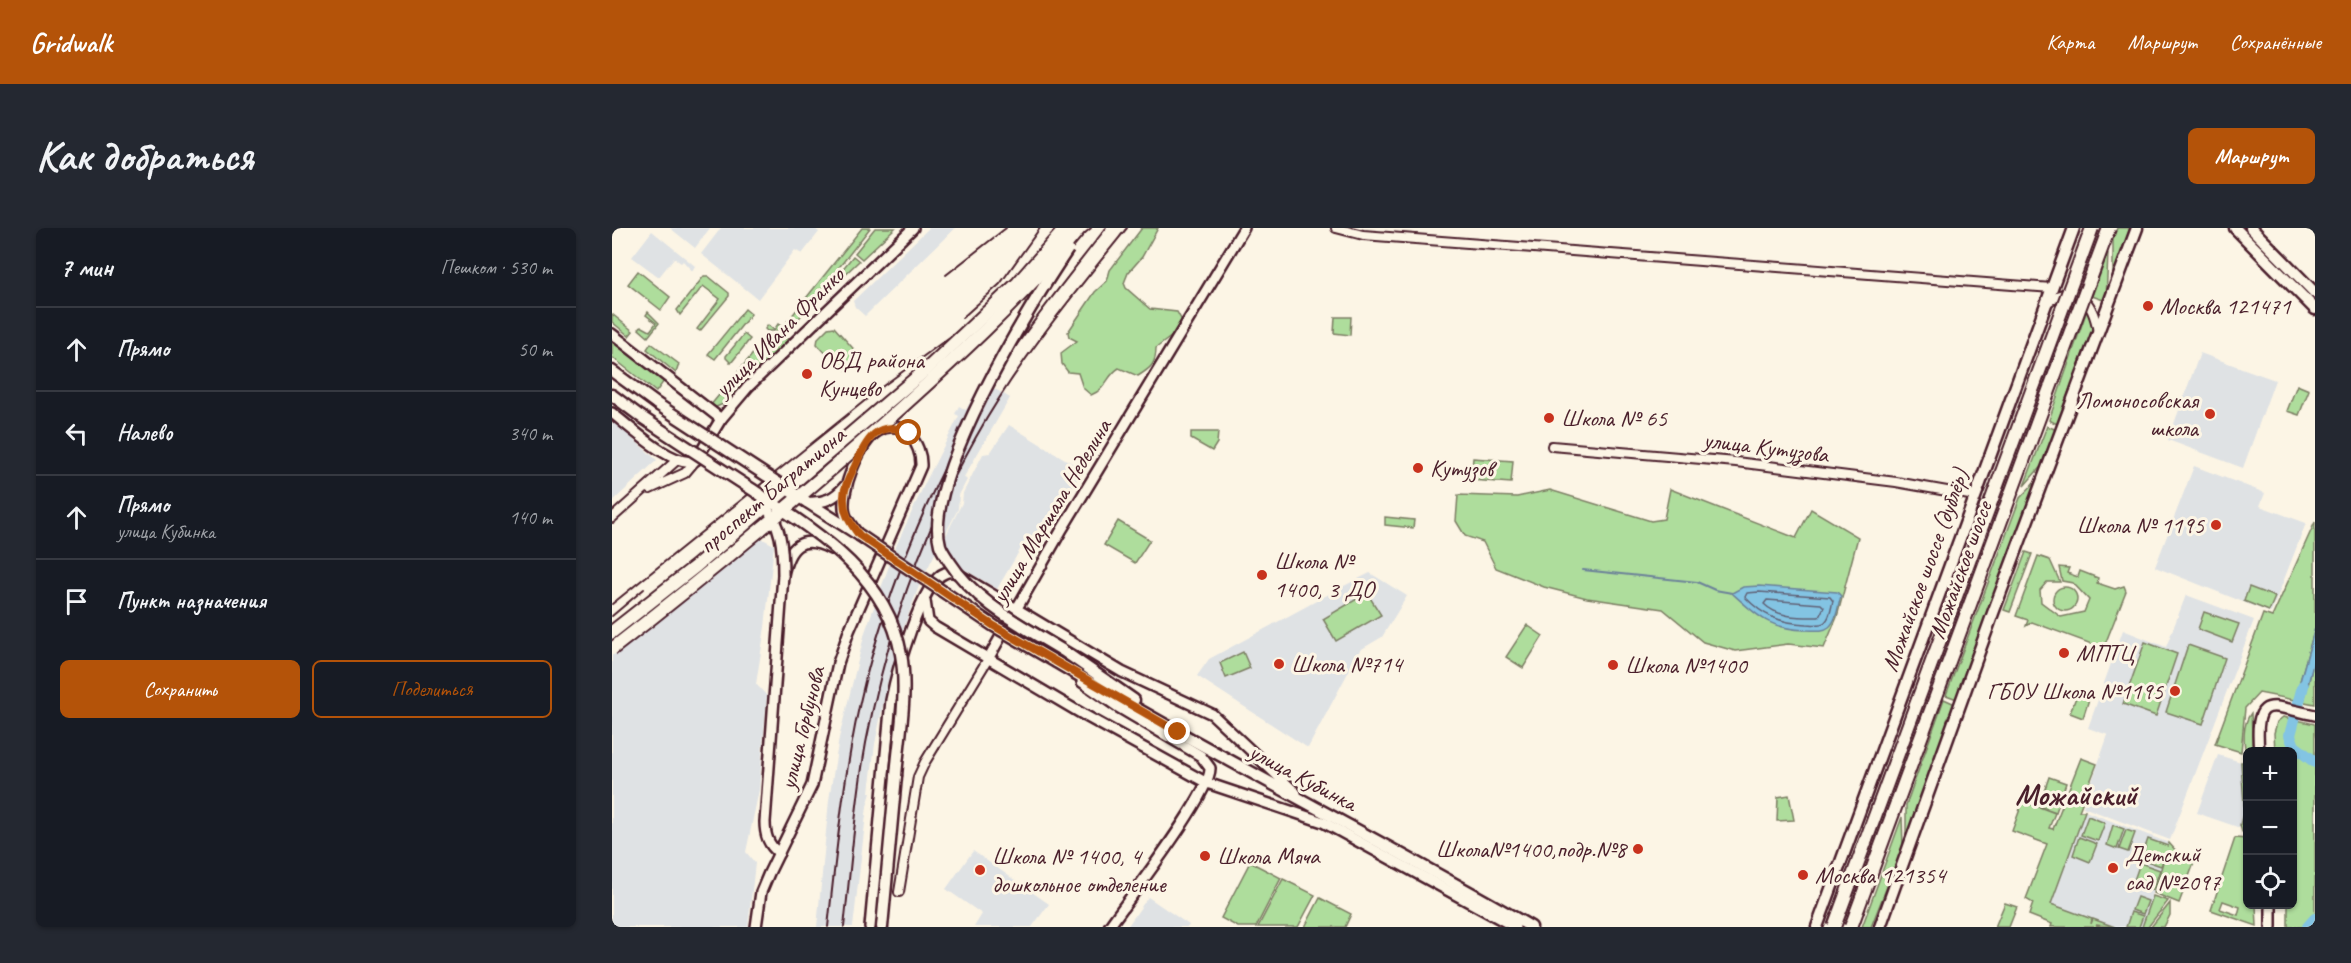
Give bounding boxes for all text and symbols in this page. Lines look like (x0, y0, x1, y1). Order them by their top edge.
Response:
text: Gridwalk (30, 25, 112, 60)
text: Карта (2046, 29, 2095, 55)
text: Маршрут (2128, 29, 2197, 55)
text: Сохранённые (2230, 29, 2321, 55)
button: Маршрут (2188, 128, 2315, 184)
text: Как добраться (36, 130, 253, 183)
text: 7 мин (60, 251, 113, 284)
text: Пешком · 530 m (440, 255, 552, 280)
street label: улица Ивана Франко (706, 259, 852, 405)
place label: Москва 121471 (2160, 291, 2292, 321)
marker: Москва 121471 (2141, 299, 2155, 313)
icon: ahead (60, 333, 93, 366)
text: Прямо (117, 335, 169, 363)
text: 50 m (518, 337, 552, 362)
place label: ОВД района Кунцево (819, 345, 925, 403)
marker: ОВД района Кунцево (800, 367, 814, 381)
place label: Ломоносовская школа (2076, 385, 2200, 443)
place label: Школа № 65 (1561, 403, 1668, 433)
marker: Ломоносовская школа (2203, 407, 2217, 421)
marker: Школа № 65 (1542, 411, 1556, 425)
street label: улица Маршала Неделина (983, 412, 1119, 610)
icon: left (60, 417, 93, 450)
text: Налево (117, 419, 173, 447)
street label: проспект Багратиона (693, 419, 853, 560)
route start (895, 419, 921, 445)
text: 340 m (509, 421, 552, 446)
street label: улица Кутузова (1700, 424, 1832, 471)
place label: Кутузов (1430, 453, 1498, 483)
marker: Кутузов (1411, 461, 1425, 475)
street label: Можайское шоссе (дублёр) (1875, 464, 1975, 676)
text: Прямо (117, 491, 169, 519)
street label: Можайское шоссе (1922, 497, 1998, 643)
icon: ahead (60, 501, 93, 534)
text: 140 m (509, 505, 552, 530)
place label: Школа № 1195 (2076, 510, 2205, 540)
marker: Школа № 1195 (2209, 518, 2223, 532)
text: улица Кубинка (117, 519, 215, 544)
place label: Школа № 1400, 3 ДО (1274, 546, 1377, 604)
marker: Школа № 1400, 3 ДО (1255, 568, 1269, 582)
icon: arrive (60, 585, 93, 618)
text: Пункт назначения (117, 587, 266, 615)
place label: МПТЦ (2076, 638, 2137, 668)
marker: МПТЦ (2057, 646, 2071, 660)
place label: Школа №714 (1291, 649, 1404, 679)
place label: Школа №1400 (1625, 650, 1749, 680)
marker: Школа №714 (1272, 657, 1286, 671)
marker: Школа №1400 (1606, 658, 1620, 672)
button: Сохранить (60, 660, 300, 718)
button: Поделиться (312, 660, 552, 718)
street label: улица Горбунова (772, 662, 832, 794)
place label: ГБОУ Школа №1195 (1987, 676, 2164, 706)
marker: ГБОУ Школа №1195 (2168, 684, 2182, 698)
route end (1164, 718, 1190, 744)
street label: улица Кубинка (1242, 735, 1364, 819)
map controls (2243, 747, 2297, 909)
button: + (2243, 747, 2297, 801)
district label: Можайский (2015, 776, 2139, 814)
button: − (2243, 801, 2297, 855)
place label: Школа№1400,подр.№8 (1435, 834, 1628, 864)
place label: Детский сад №2097 (2125, 839, 2222, 897)
place label: Школа № 1400, 4 дошкольное отделение (992, 841, 1168, 899)
place label: Школа Мяча (1217, 841, 1321, 871)
marker: Школа№1400,подр.№8 (1631, 842, 1645, 856)
marker: Школа Мяча (1198, 849, 1212, 863)
button: locate (2243, 855, 2297, 909)
place label: Москва 121354 (1815, 860, 1948, 890)
marker: Детский сад №2097 (2106, 861, 2120, 875)
marker: Школа № 1400, 4 дошкольное отделение (973, 863, 987, 877)
marker: Москва 121354 (1796, 868, 1810, 882)

